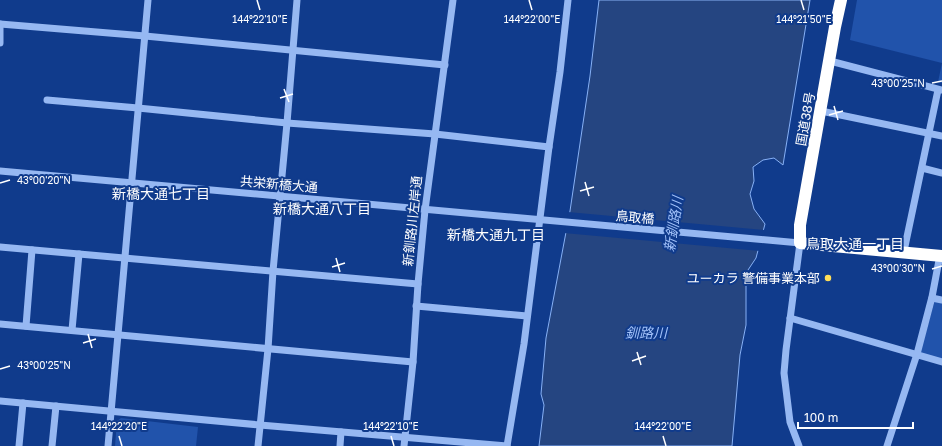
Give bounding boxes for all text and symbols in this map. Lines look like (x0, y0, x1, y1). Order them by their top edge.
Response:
text: 144°22'10"E (232, 13, 288, 25)
text: 144°22'00"E (504, 13, 560, 25)
text: 144°21'50"E (776, 13, 832, 25)
text: 43°00'25"N (871, 77, 925, 89)
street label: 国道38号 (792, 91, 818, 147)
street label: 共栄新橋大通 (239, 173, 319, 195)
text: 43°00'20"N (17, 174, 71, 186)
street label: 新釧路川左岸通 (399, 175, 425, 267)
district label: 新橋大通七丁目 (112, 185, 210, 202)
water label: 新釧路川 (660, 193, 686, 253)
district label: 新橋大通八丁目 (273, 200, 371, 217)
street label: 鳥取橋 (615, 207, 655, 227)
district label: 新橋大通九丁目 (447, 226, 545, 243)
district label: 鳥取大通一丁目 (806, 235, 904, 252)
text: 43°00'30"N (871, 262, 925, 274)
place label: ユーカラ 警備事業本部 (687, 270, 820, 286)
marker: ユーカラ 警備事業本部 (823, 273, 833, 283)
water label: 釧路川 (625, 324, 669, 341)
text: 43°00'25"N (17, 359, 71, 371)
scale bar (798, 404, 913, 430)
text: 100 m (804, 410, 838, 425)
text: 144°22'20"E (91, 420, 147, 432)
text: 144°22'10"E (363, 420, 419, 432)
text: 144°22'00"E (635, 420, 691, 432)

